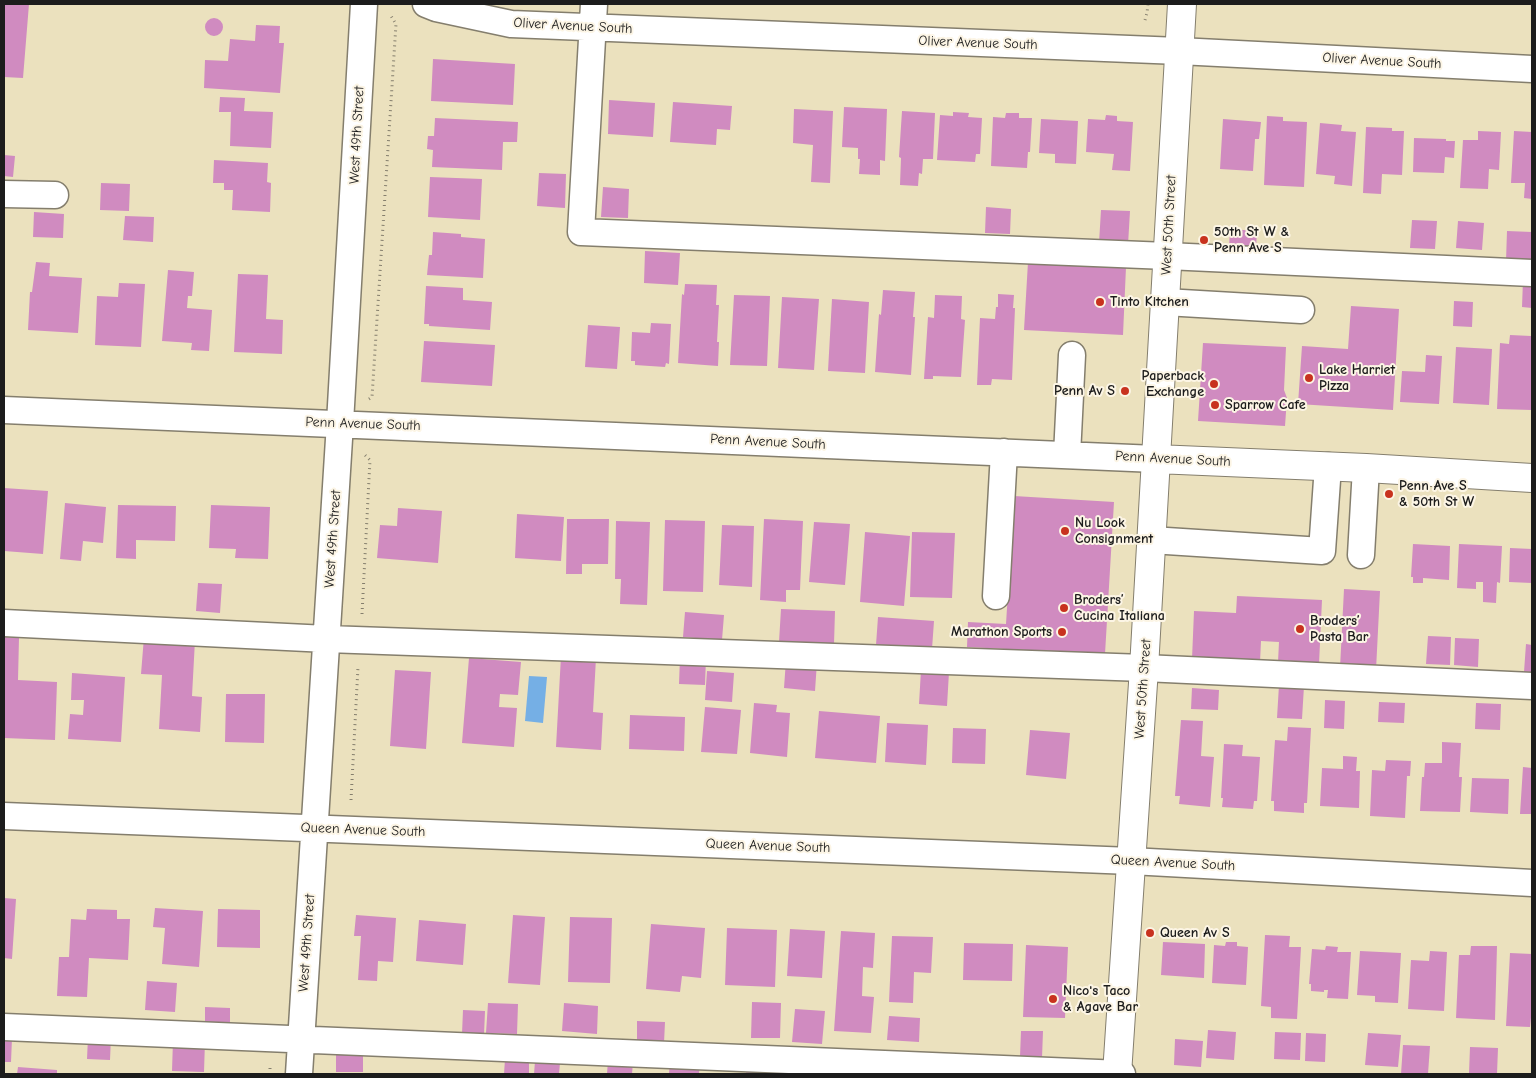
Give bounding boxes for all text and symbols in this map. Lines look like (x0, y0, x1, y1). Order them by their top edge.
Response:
street label: Oliver Avenue South (513, 14, 633, 38)
street label: Oliver Avenue South (918, 33, 1038, 53)
street label: Oliver Avenue South (1322, 49, 1442, 73)
street label: West 49th Street (346, 86, 368, 184)
street label: West 50th Street (1158, 175, 1180, 275)
place label: 50th St W & Penn Ave S (1214, 224, 1289, 256)
marker: 50th St W & Penn Ave S (1198, 234, 1210, 246)
place label: Tinto Kitchen (1110, 294, 1189, 310)
marker: Tinto Kitchen (1094, 296, 1106, 308)
place label: Lake Harriet Pizza (1319, 362, 1395, 394)
place label: Paperback Exchange (1141, 368, 1204, 401)
marker: Lake Harriet Pizza (1303, 372, 1315, 384)
marker: Paperback Exchange (1208, 378, 1220, 390)
place label: Penn Av S (1054, 383, 1115, 399)
marker: Penn Av S (1119, 385, 1131, 397)
place label: Sparrow Cafe (1225, 397, 1306, 413)
marker: Sparrow Cafe (1209, 399, 1221, 411)
street label: Penn Avenue South (305, 414, 421, 434)
street label: Penn Avenue South (710, 431, 826, 453)
street label: Penn Avenue South (1115, 448, 1231, 470)
place label: Penn Ave S & 50th St W (1399, 478, 1474, 511)
marker: Penn Ave S & 50th St W (1383, 488, 1395, 500)
street label: West 49th Street (321, 489, 345, 589)
place label: Nu Look Consignment (1075, 515, 1153, 548)
marker: Nu Look Consignment (1059, 525, 1071, 537)
place label: Broders’ Cucina Italiana (1074, 592, 1165, 624)
marker: Broders’ Cucina Italiana (1058, 602, 1070, 614)
place label: Broders’ Pasta Bar (1310, 613, 1368, 646)
marker: Broders’ Pasta Bar (1294, 623, 1306, 635)
place label: Marathon Sports (951, 624, 1052, 640)
marker: Marathon Sports (1056, 626, 1068, 638)
street label: West 50th Street (1131, 639, 1155, 739)
street label: Queen Avenue South (300, 819, 426, 841)
street label: Queen Avenue South (705, 835, 831, 857)
street label: Queen Avenue South (1110, 851, 1236, 875)
street label: West 49th Street (295, 893, 319, 993)
place label: Queen Av S (1160, 925, 1230, 941)
marker: Queen Av S (1144, 927, 1156, 939)
place label: Nico's Taco & Agave Bar (1063, 983, 1138, 1016)
marker: Nico's Taco & Agave Bar (1047, 993, 1059, 1005)

